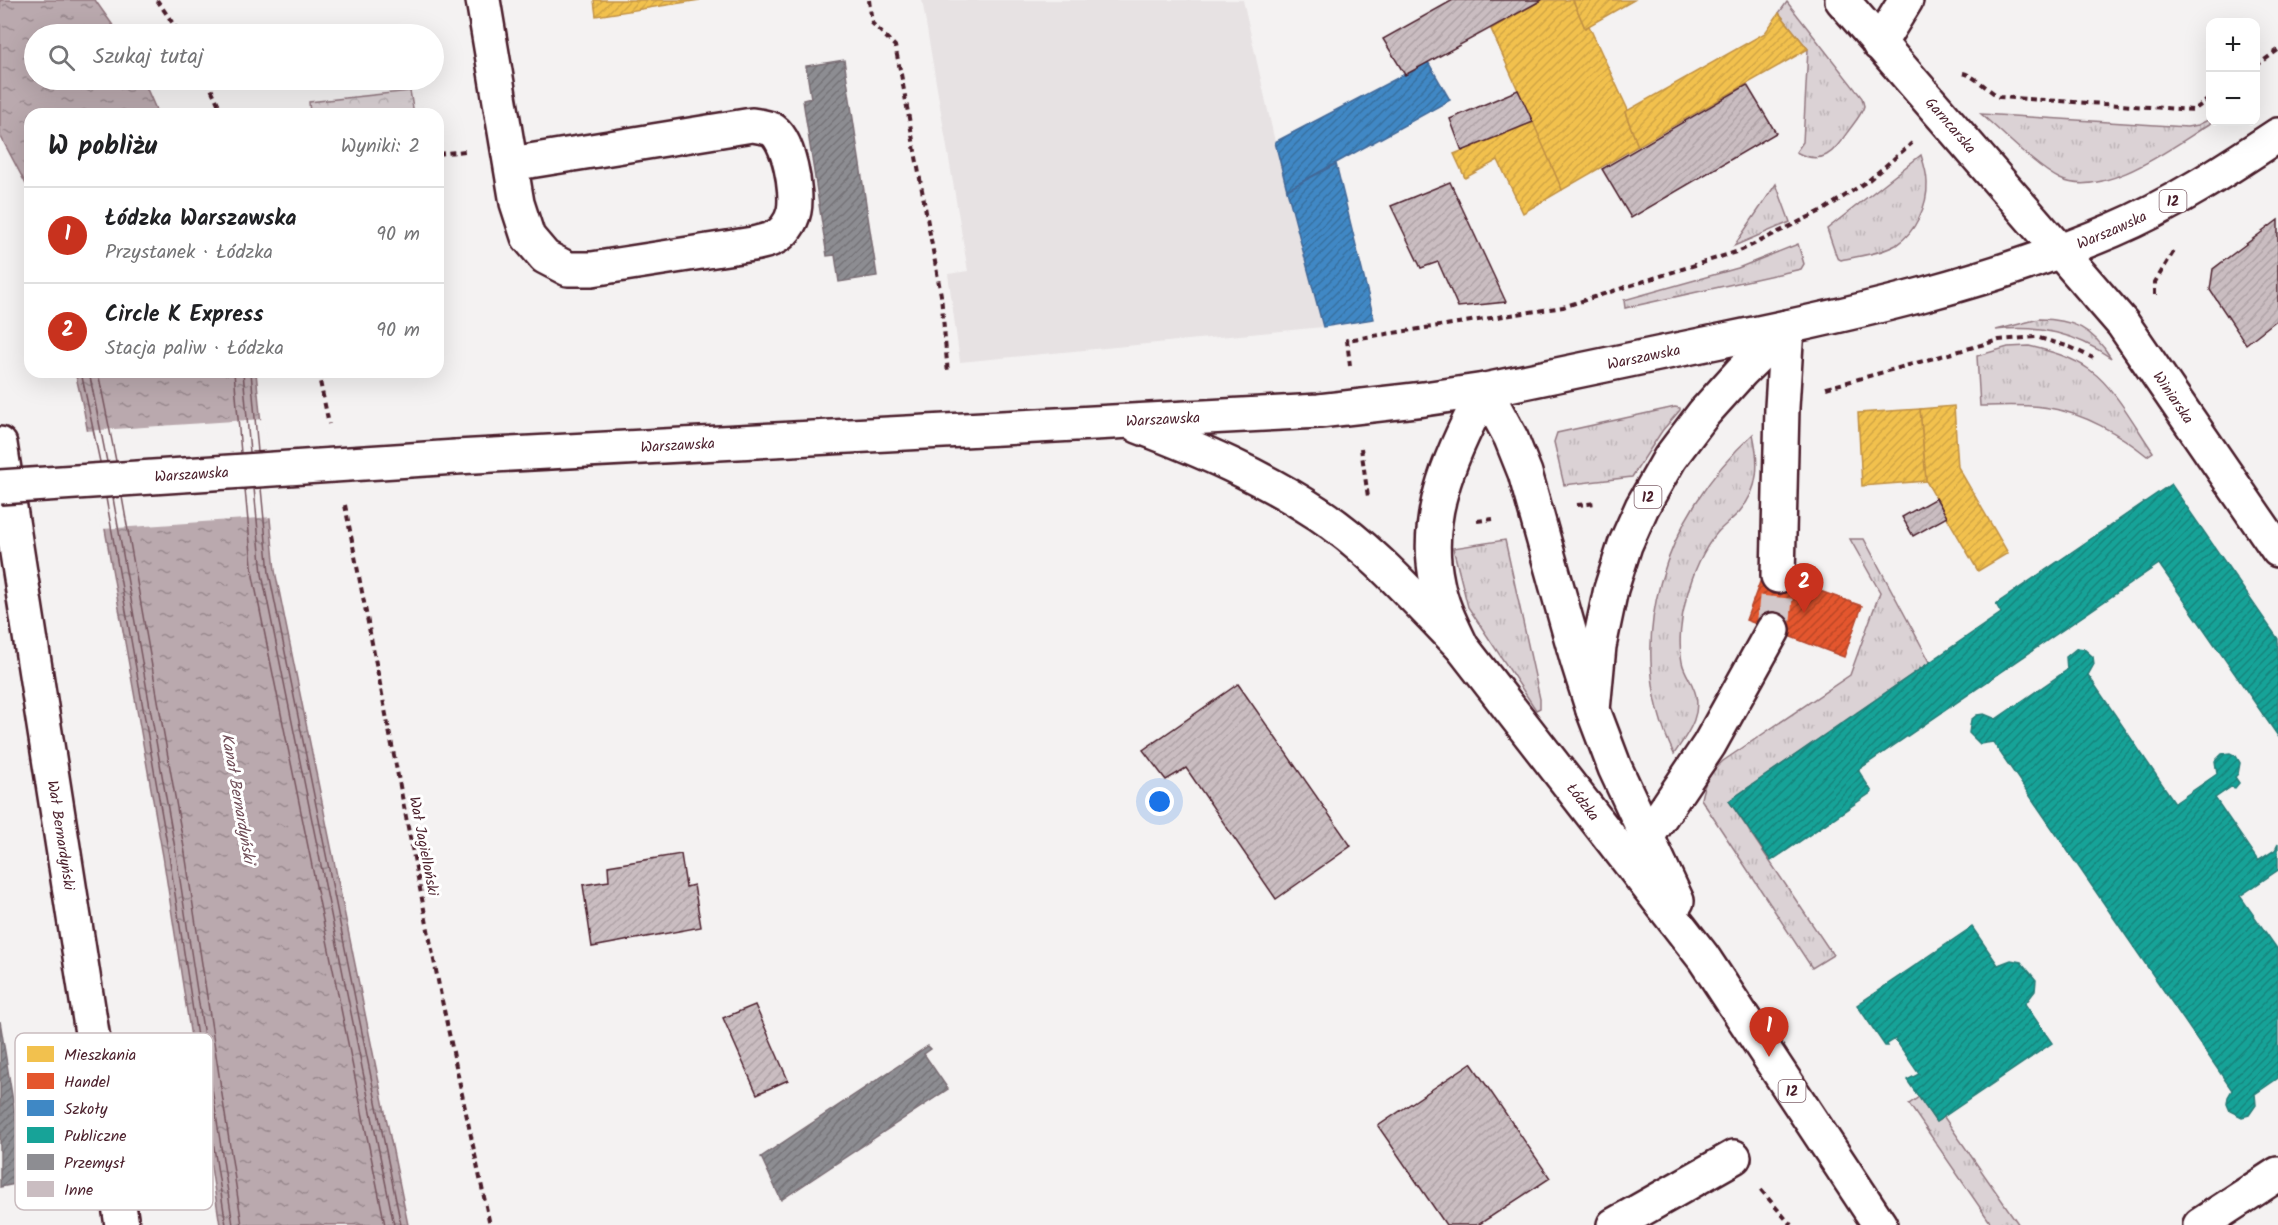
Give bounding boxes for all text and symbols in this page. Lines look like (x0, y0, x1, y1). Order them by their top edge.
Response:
map controls (2206, 18, 2260, 126)
button: + (2206, 18, 2260, 72)
search box (24, 24, 444, 90)
text: Szukaj tutaj (93, 40, 204, 75)
icon: search (45, 41, 78, 74)
button: − (2206, 72, 2260, 126)
street label: Garncarska (1919, 92, 1981, 160)
text: W pobliżu (48, 126, 157, 168)
text: Wyniki: 2 (341, 131, 420, 163)
road number: 12 (2160, 190, 2186, 212)
text: Łódzka Warszawska (105, 202, 296, 237)
street label: Warszawska (2073, 205, 2151, 257)
text: 1 (64, 219, 71, 251)
text: 90 m (376, 219, 420, 251)
text: Przystanek · Łódzka (105, 237, 273, 269)
text: Circle K Express (105, 298, 263, 333)
text: 2 (62, 315, 73, 347)
text: 90 m (376, 315, 420, 347)
text: Stacja paliw · Łódzka (105, 333, 284, 365)
street label: Warszawska (1605, 339, 1683, 377)
street label: Winiarska (2146, 367, 2199, 429)
street label: Warszawska (1125, 406, 1201, 434)
street label: Warszawska (640, 432, 716, 460)
street label: Warszawska (154, 461, 230, 490)
road number: 12 (1634, 486, 1662, 508)
pin: 2 (1784, 564, 1824, 613)
water label: Kanał Bernardyński (214, 731, 262, 868)
street label: Łódzka (1560, 778, 1605, 827)
street label: Wał Bernardyński (40, 779, 81, 894)
your location (1145, 787, 1174, 816)
street label: Wał Jagielloński (402, 794, 445, 899)
pin: 1 (1750, 1008, 1788, 1057)
legend (15, 1033, 213, 1210)
text: Mieszkania (64, 1043, 136, 1068)
text: Handel (64, 1070, 110, 1095)
road number: 12 (1778, 1080, 1806, 1102)
text: Szkoły (64, 1097, 108, 1122)
text: Publiczne (64, 1124, 126, 1149)
text: Przemysł (64, 1151, 126, 1176)
text: Inne (64, 1178, 93, 1203)

